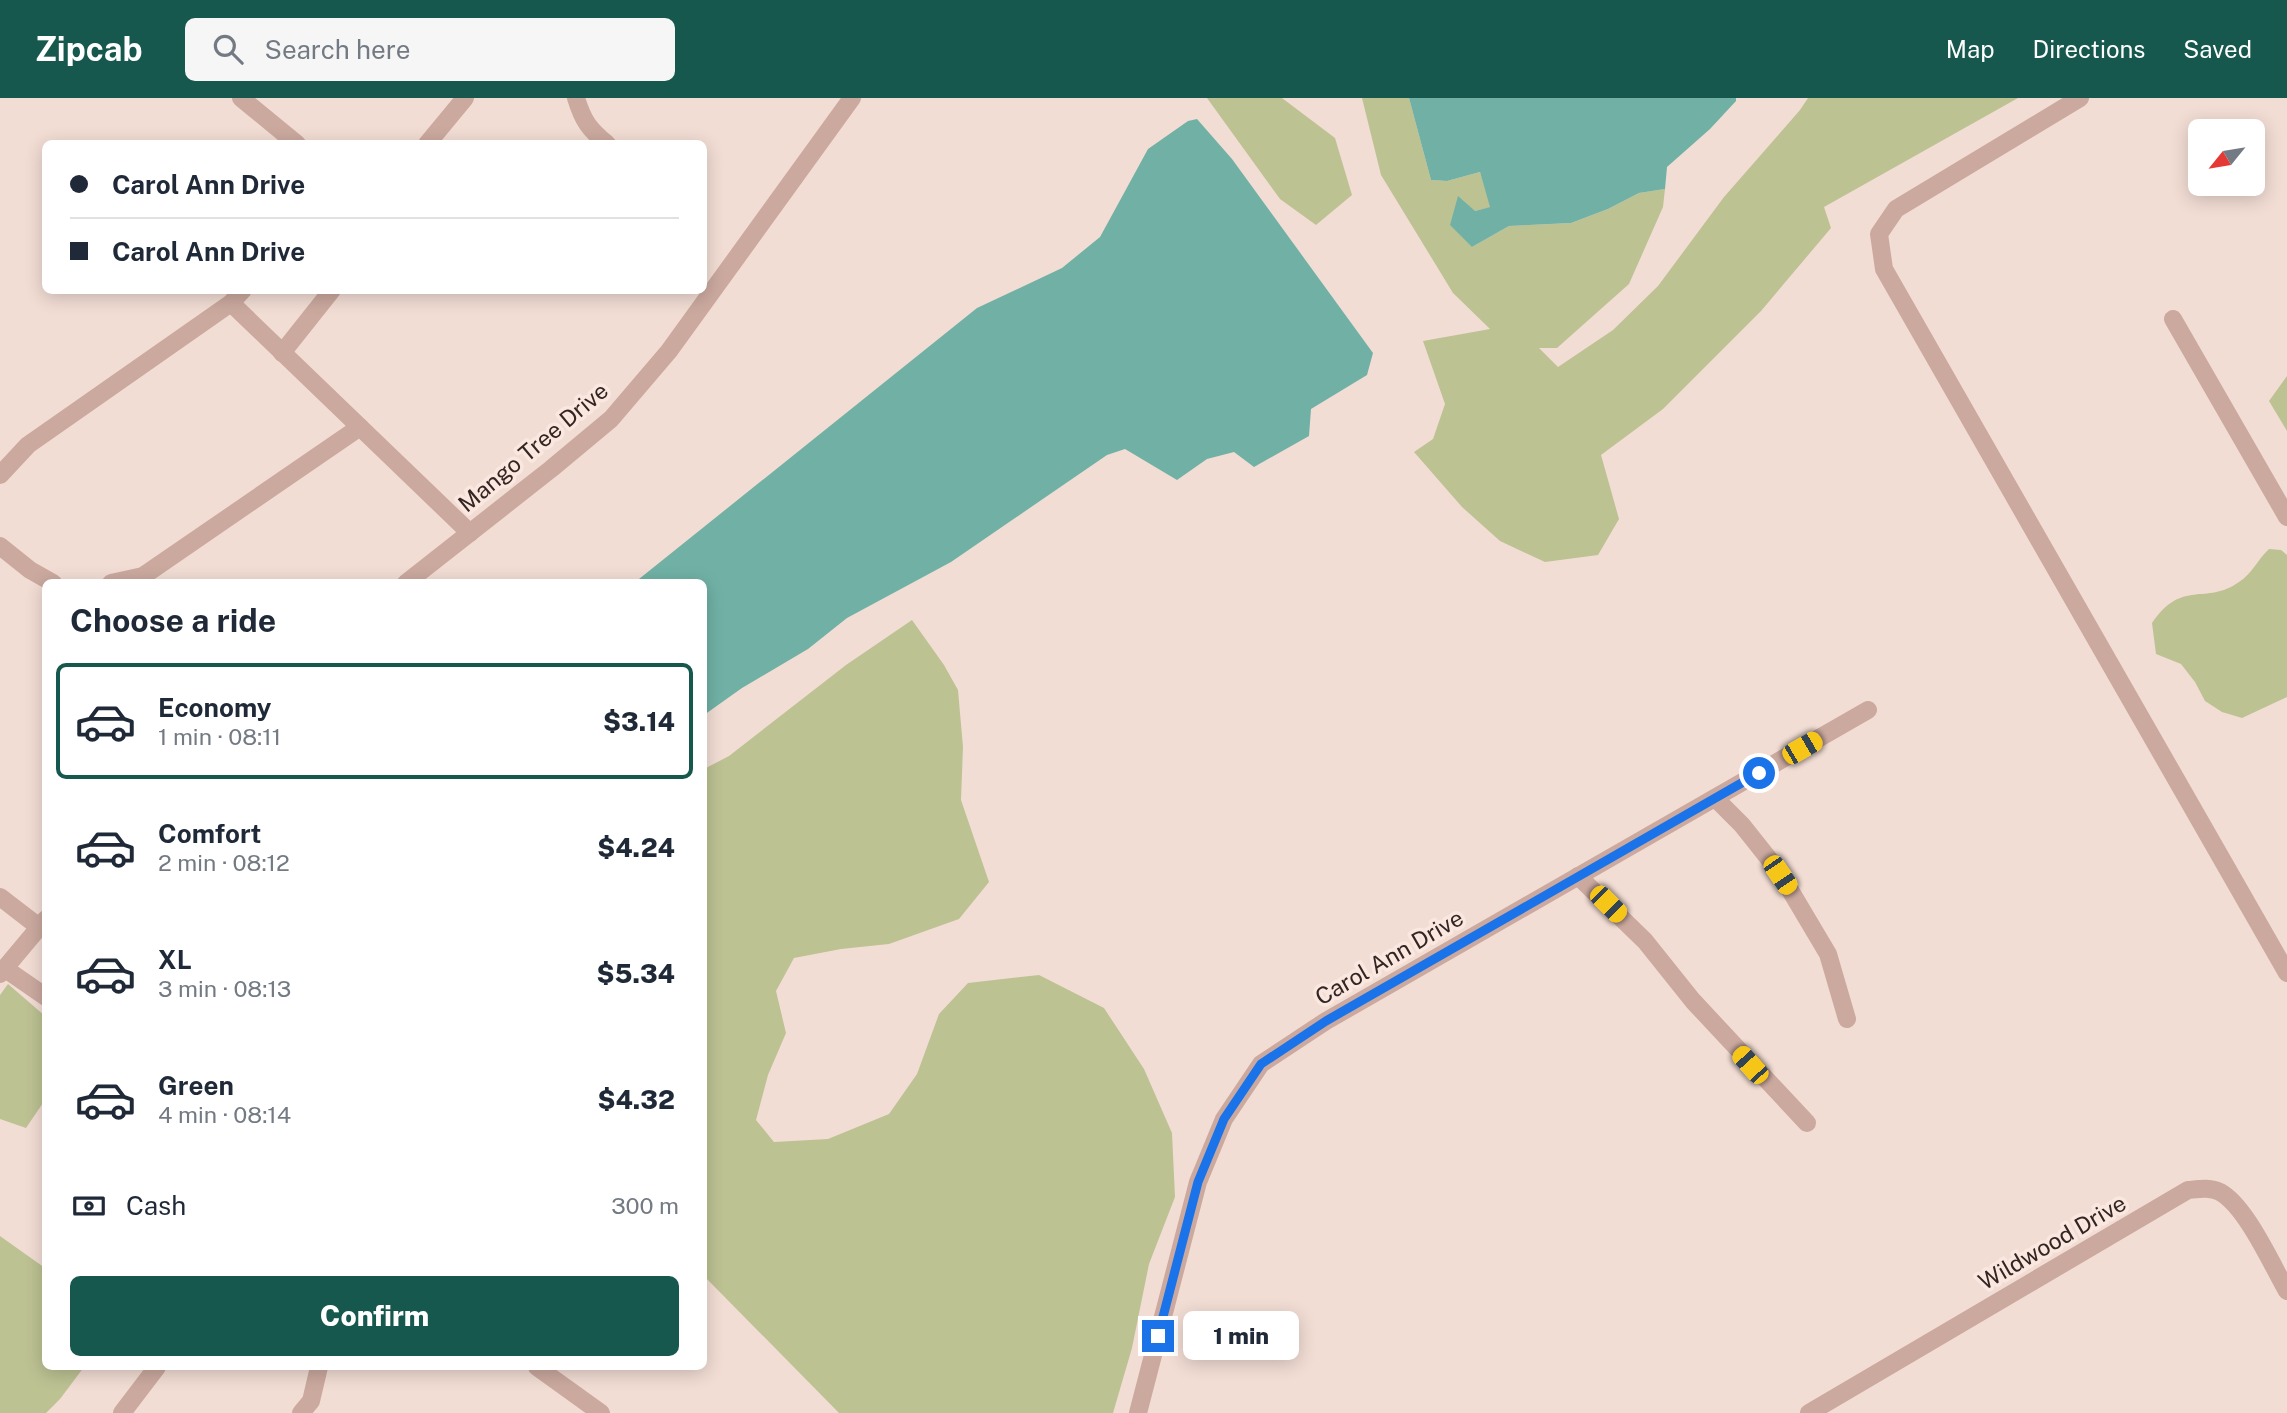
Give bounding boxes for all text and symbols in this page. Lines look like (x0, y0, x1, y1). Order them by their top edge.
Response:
search box (185, 18, 675, 81)
text: Zipcab (35, 30, 143, 68)
icon: search (209, 30, 247, 68)
text: Search here (265, 34, 411, 65)
text: Map (1946, 35, 1995, 63)
text: Directions (2033, 35, 2145, 63)
text: Saved (2183, 35, 2252, 63)
north arrow (2188, 119, 2264, 196)
map controls (2188, 119, 2265, 196)
text: Carol Ann Drive (112, 169, 305, 200)
text: Carol Ann Drive (112, 236, 305, 267)
street label: Mango Tree Drive (453, 377, 613, 517)
text: Choose a ride (70, 602, 276, 639)
icon: car (74, 690, 137, 753)
text: Economy (158, 692, 271, 723)
text: $3.14 (603, 706, 675, 737)
text: 1 min · 08:11 (158, 723, 281, 750)
car (1779, 728, 1826, 768)
route start (1743, 757, 1775, 789)
icon: car (74, 816, 137, 879)
text: Comfort (158, 818, 261, 849)
text: $4.24 (597, 832, 675, 863)
text: 2 min · 08:12 (158, 849, 290, 876)
car (1760, 852, 1801, 898)
car (1586, 882, 1631, 926)
street label: Carol Ann Drive (1310, 904, 1468, 1010)
icon: car (74, 942, 137, 1005)
text: XL (158, 944, 192, 975)
text: $5.34 (597, 958, 675, 989)
text: 3 min · 08:13 (158, 975, 291, 1002)
car (1729, 1042, 1772, 1088)
icon: car (74, 1068, 137, 1131)
text: Green (158, 1070, 234, 1101)
text: $4.32 (597, 1084, 675, 1115)
text: 4 min · 08:14 (158, 1101, 291, 1128)
icon: cash (70, 1187, 108, 1225)
street label: Wildwood Drive (1973, 1189, 2131, 1295)
text: Cash (126, 1190, 186, 1221)
text: 300 m (611, 1192, 679, 1219)
button: Confirm (70, 1276, 679, 1356)
callout: 1 min (1182, 1312, 1298, 1360)
route end (1142, 1320, 1174, 1352)
text: 1 min (1213, 1322, 1269, 1349)

